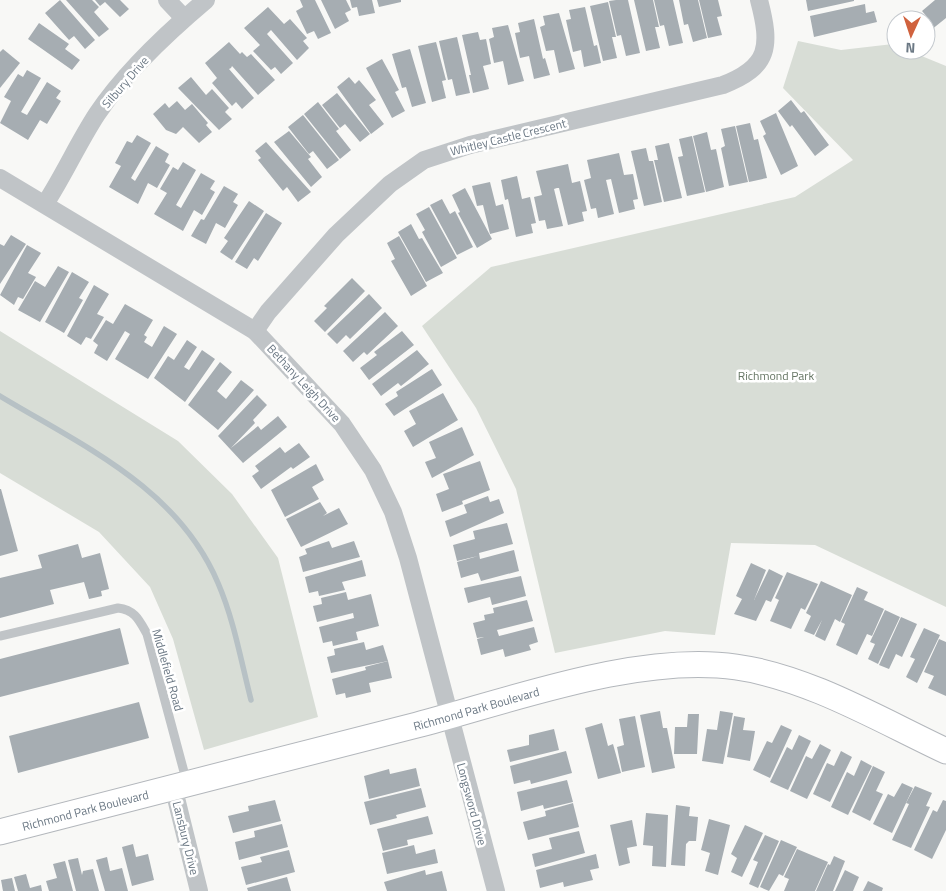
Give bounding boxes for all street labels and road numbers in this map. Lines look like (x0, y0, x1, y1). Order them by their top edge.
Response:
street label: Silbury Drive (97, 52, 153, 112)
street label: Whitley Castle Crescent (448, 113, 569, 161)
street label: Bethany Leigh Drive (263, 340, 345, 426)
street label: Middlefield Road (147, 627, 189, 713)
street label: Richmond Park Boulevard (411, 681, 541, 735)
street label: Longsword Drive (452, 761, 492, 847)
street label: Richmond Park Boulevard (20, 784, 151, 835)
street label: Lansbury Drive (168, 799, 204, 877)

